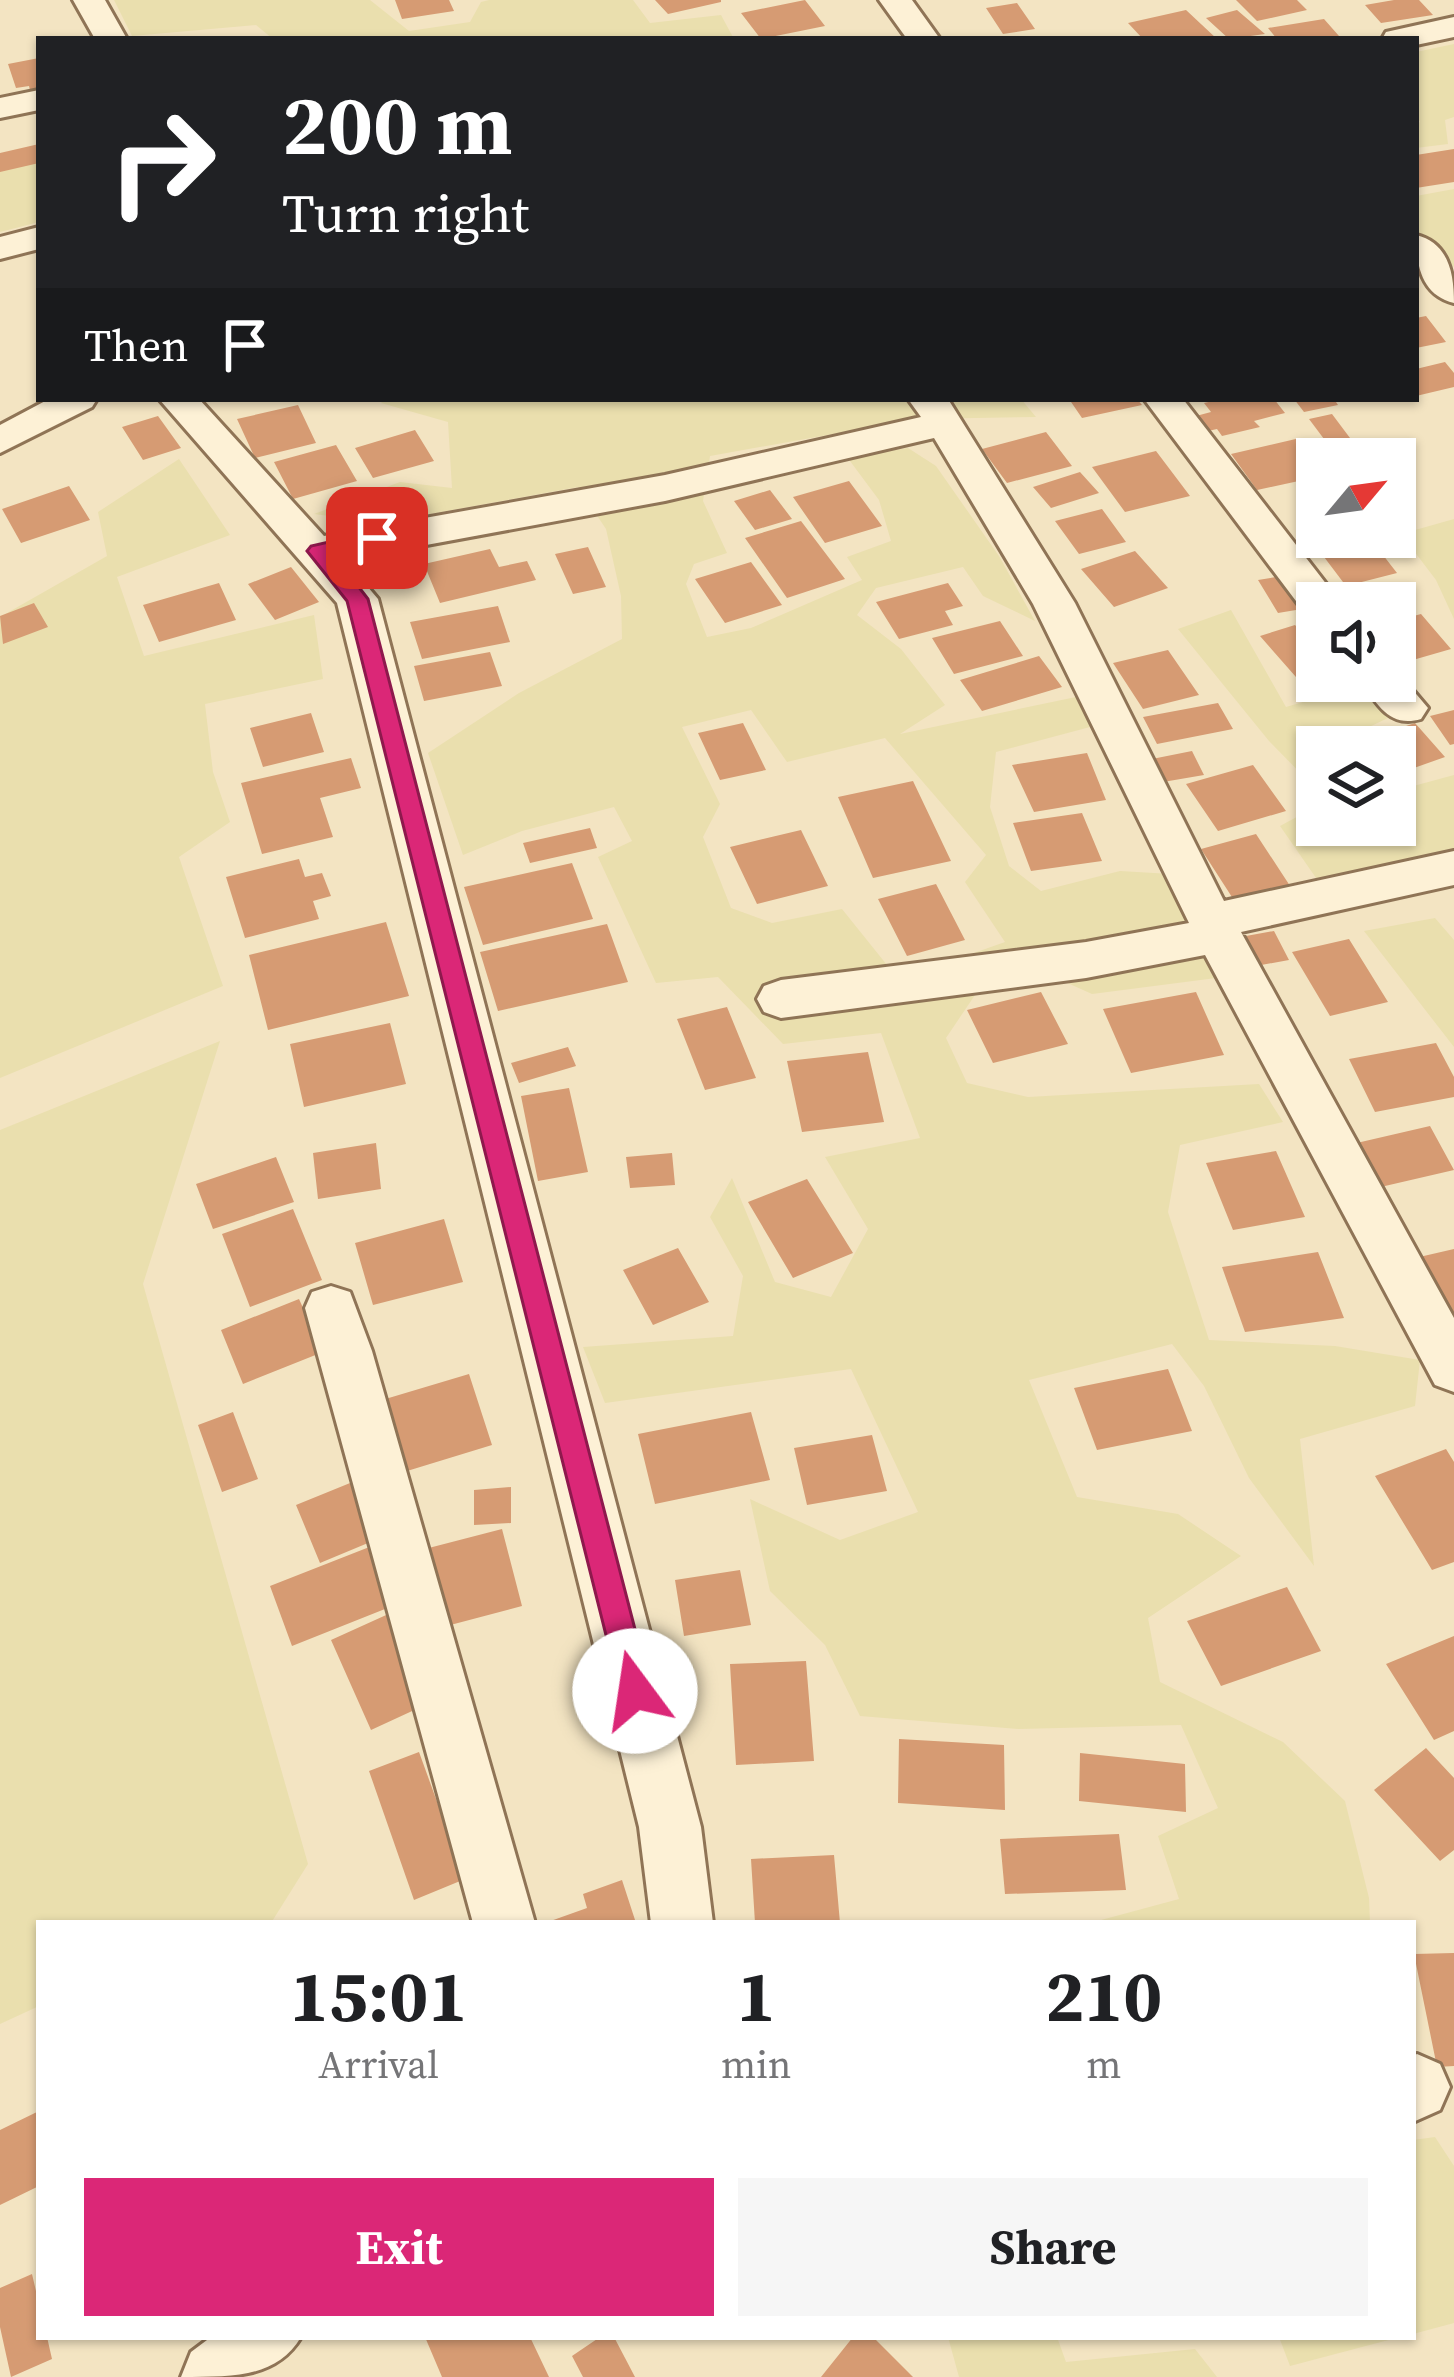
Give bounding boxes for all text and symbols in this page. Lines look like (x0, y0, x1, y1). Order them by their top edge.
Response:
text: 200 m (282, 67, 513, 182)
icon: right (84, 84, 240, 240)
text: Turn right (282, 176, 529, 250)
icon: arrive (212, 312, 278, 378)
text: Then (84, 314, 188, 376)
north arrow (1296, 438, 1416, 558)
map controls (1296, 438, 1416, 846)
pin (326, 487, 428, 589)
icon: arrive (344, 505, 410, 571)
button: sound (1296, 582, 1416, 702)
button: layers (1296, 726, 1416, 846)
position arrow (572, 1628, 698, 1754)
text: 15:01 (290, 1946, 467, 2045)
text: 1 (737, 1946, 776, 2045)
text: 210 (1045, 1946, 1162, 2045)
text: Arrival (318, 2038, 439, 2091)
text: min (721, 2038, 792, 2091)
text: m (1086, 2038, 1121, 2091)
button: Exit (84, 2178, 714, 2316)
button: Share (738, 2178, 1368, 2316)

